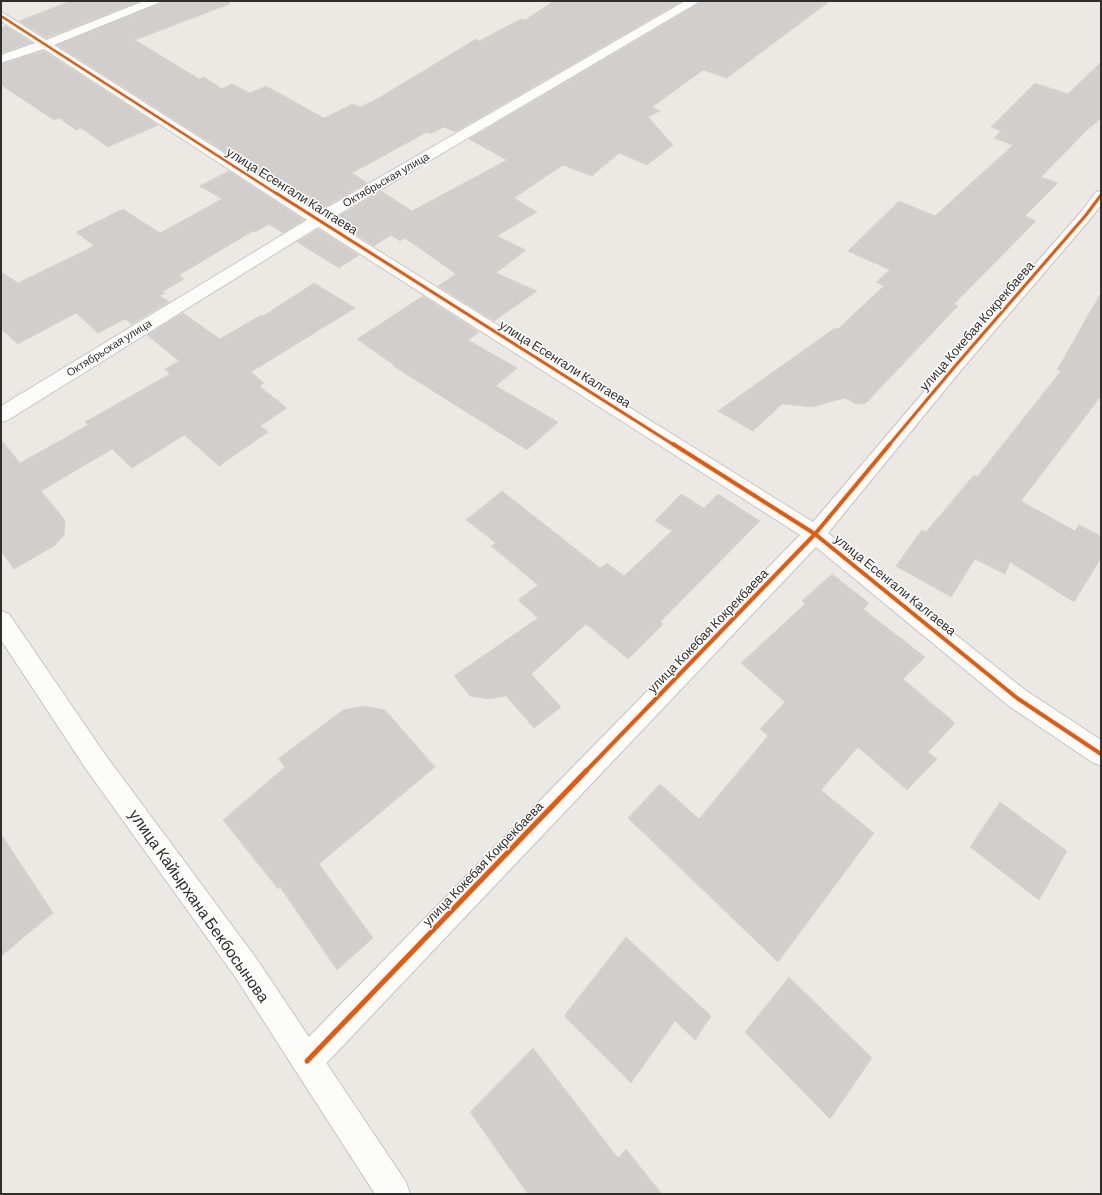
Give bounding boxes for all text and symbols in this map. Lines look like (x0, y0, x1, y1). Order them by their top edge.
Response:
street label: улица Есенгали Калгаева (223, 144, 361, 238)
street label: Октябрьская улица (340, 150, 432, 210)
street label: улица Кокебая Кокрекбаева (916, 258, 1038, 394)
street label: Октябрьская улица (64, 317, 154, 379)
street label: улица Есенгали Калгаева (496, 317, 634, 411)
street label: улица Есенгали Калгаева (831, 531, 959, 639)
street label: улица Кокебая Кокрекбаева (645, 566, 771, 696)
street label: улица Кокебая Кокрекбаева (420, 799, 546, 929)
street label: улица Кайырхана Бекбосынова (125, 806, 273, 1006)

